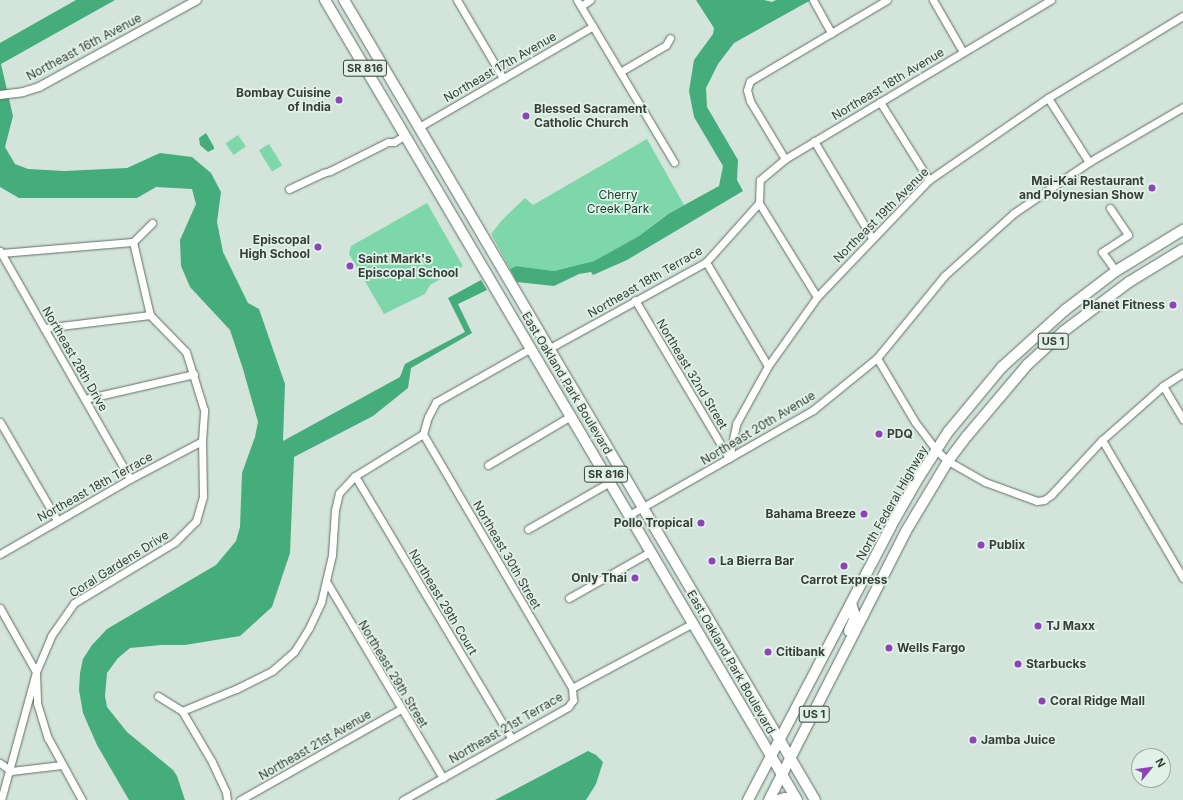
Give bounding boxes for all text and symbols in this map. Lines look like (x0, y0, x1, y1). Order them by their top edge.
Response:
street label: Northeast 16th Avenue (24, 11, 144, 83)
street label: Northeast 17th Avenue (441, 29, 559, 105)
street label: Northeast 18th Avenue (829, 45, 947, 123)
road number: SR 816 (342, 59, 388, 77)
place label: Bombay Cuisine of India (236, 86, 331, 114)
marker: Bombay Cuisine of India (334, 95, 344, 105)
place label: Blessed Sacrament Catholic Church (534, 102, 647, 130)
marker: Blessed Sacrament Catholic Church (521, 111, 531, 121)
street label: Northeast 19th Avenue (830, 164, 932, 266)
place label: Mai-Kai Restaurant and Polynesian Show (1019, 174, 1144, 202)
marker: Mai-Kai Restaurant and Polynesian Show (1147, 183, 1157, 193)
park label: Cherry Creek Park (587, 188, 649, 216)
place label: Episcopal High School (240, 233, 310, 261)
marker: Episcopal High School (313, 242, 323, 252)
street label: Northeast 18th Terrace (585, 243, 705, 321)
place label: Saint Mark's Episcopal School (358, 252, 458, 280)
marker: Saint Mark's Episcopal School (345, 261, 355, 271)
place label: Planet Fitness (1082, 298, 1165, 312)
marker: Planet Fitness (1168, 300, 1178, 310)
street label: Northeast 28th Drive (39, 304, 111, 414)
street label: East Oakland Park Boulevard (519, 309, 615, 457)
street label: Northeast 32nd Street (653, 316, 731, 432)
road number: US 1 (1037, 332, 1069, 350)
street label: Northeast 20th Avenue (698, 388, 818, 468)
place label: PDQ (887, 427, 913, 441)
marker: PDQ (874, 429, 884, 439)
street label: North Federal Highway (853, 443, 931, 563)
street label: Northeast 18th Terrace (35, 449, 155, 525)
road number: SR 816 (583, 465, 629, 483)
street label: Northeast 30th Street (470, 498, 544, 612)
place label: Bahama Breeze (766, 507, 856, 521)
marker: Bahama Breeze (859, 509, 869, 519)
place label: Pollo Tropical (614, 516, 693, 530)
marker: Pollo Tropical (696, 518, 706, 528)
street label: Coral Gardens Drive (67, 528, 171, 600)
place label: Publix (989, 538, 1025, 552)
marker: Publix (976, 540, 986, 550)
street label: Northeast 29th Court (406, 547, 480, 657)
place label: La Bierra Bar (720, 554, 794, 568)
marker: La Bierra Bar (707, 556, 717, 566)
marker: Carrot Express (839, 561, 849, 571)
place label: Only Thai (571, 571, 627, 585)
marker: Only Thai (630, 573, 640, 583)
place label: Carrot Express (800, 573, 888, 587)
street label: East Oakland Park Boulevard (684, 588, 778, 736)
street label: Northeast 29th Street (355, 618, 431, 730)
place label: TJ Maxx (1046, 619, 1095, 633)
marker: TJ Maxx (1033, 621, 1043, 631)
place label: Wells Fargo (897, 641, 965, 655)
marker: Wells Fargo (884, 643, 894, 653)
place label: Citibank (776, 645, 825, 659)
marker: Citibank (763, 647, 773, 657)
place label: Starbucks (1026, 657, 1086, 671)
marker: Starbucks (1013, 659, 1023, 669)
street label: Northeast 21st Terrace (447, 690, 565, 766)
place label: Coral Ridge Mall (1050, 694, 1145, 708)
marker: Coral Ridge Mall (1037, 696, 1047, 706)
road number: US 1 (798, 705, 830, 723)
street label: Northeast 21st Avenue (256, 707, 374, 783)
place label: Jamba Juice (981, 733, 1055, 747)
marker: Jamba Juice (968, 735, 978, 745)
north arrow (1131, 748, 1171, 788)
text: N (1152, 756, 1169, 770)

